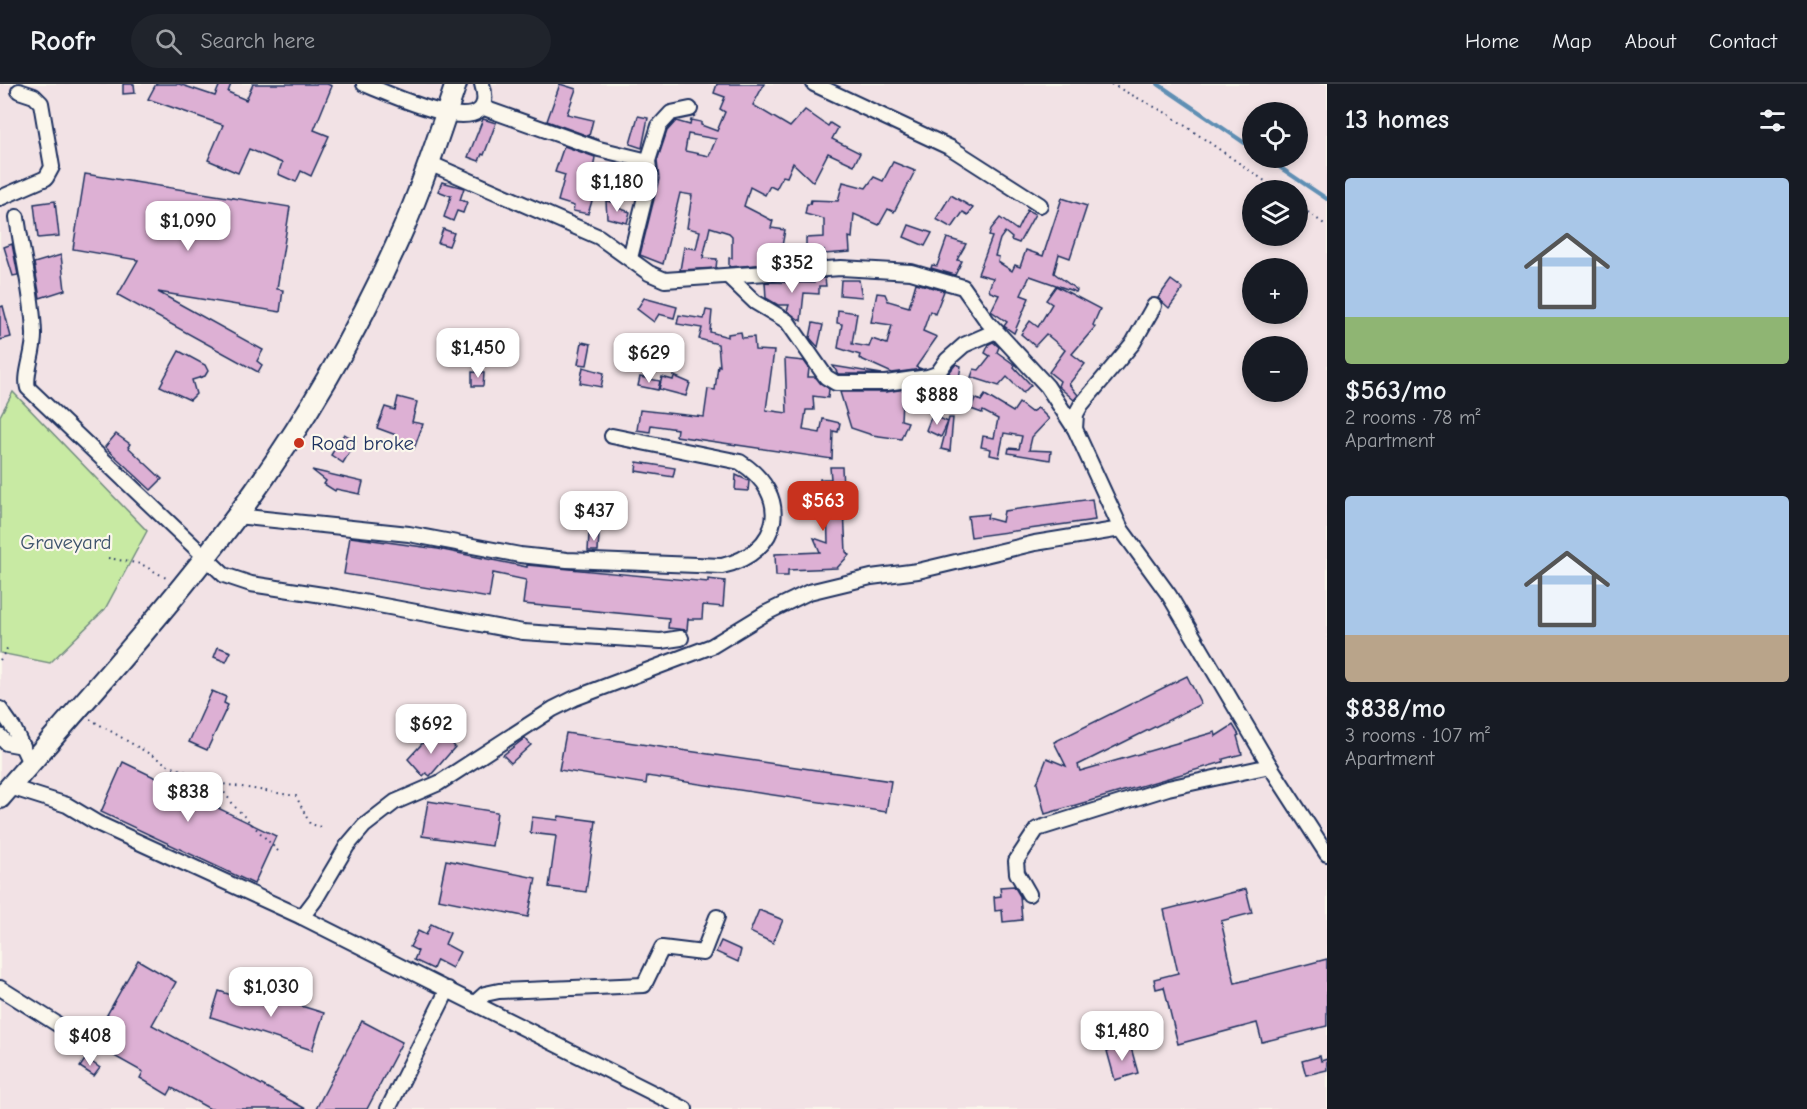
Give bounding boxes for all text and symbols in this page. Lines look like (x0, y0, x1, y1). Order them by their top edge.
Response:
search box (131, 14, 551, 68)
text: Roofr (30, 25, 95, 57)
icon: search (152, 25, 185, 58)
text: Search here (200, 28, 315, 54)
text: Home (1465, 29, 1519, 53)
text: Map (1552, 29, 1592, 53)
text: About (1625, 29, 1676, 53)
text: Contact (1709, 29, 1777, 53)
map controls (1242, 102, 1308, 402)
button: locate (1242, 102, 1308, 168)
icon: filters (1756, 104, 1789, 137)
text: 13 homes (1345, 105, 1449, 135)
pin: $1,180 (568, 162, 666, 213)
text: $1,180 (590, 170, 644, 193)
button: layers (1242, 180, 1308, 246)
pin: $1,090 (139, 201, 237, 252)
text: $1,090 (159, 209, 217, 232)
icon: home (1513, 217, 1621, 325)
pin: $352 (756, 243, 828, 294)
text: $352 (771, 251, 813, 274)
button: + (1242, 258, 1308, 324)
pin: $1,450 (429, 328, 527, 379)
pin: $629 (613, 333, 685, 384)
text: $1,450 (450, 336, 506, 359)
button: − (1242, 336, 1308, 402)
text: $629 (628, 341, 670, 364)
pin: $888 (901, 375, 973, 426)
text: $563/mo (1345, 376, 1446, 406)
text: $888 (916, 383, 958, 406)
text: 2 rooms · 78 m² (1345, 406, 1481, 429)
text: Apartment (1345, 429, 1435, 452)
place label: Road broke (311, 431, 414, 455)
marker: Road broke (292, 436, 306, 450)
pin: $563 (787, 481, 859, 532)
text: $563 (802, 489, 844, 512)
pin: $437 (558, 491, 630, 542)
text: $437 (574, 499, 614, 522)
park label: Graveyard (20, 530, 112, 554)
icon: home (1513, 535, 1621, 643)
text: $838/mo (1345, 694, 1446, 724)
pin: $692 (395, 704, 467, 755)
text: $692 (410, 712, 452, 735)
text: 3 rooms · 107 m² (1345, 724, 1490, 747)
text: Apartment (1345, 747, 1435, 770)
pin: $838 (152, 772, 224, 823)
text: $838 (167, 780, 209, 803)
pin: $1,030 (222, 967, 320, 1018)
text: $1,030 (243, 975, 299, 998)
pin: $1,480 (1073, 1011, 1171, 1062)
pin: $408 (54, 1016, 126, 1067)
text: $1,480 (1095, 1019, 1149, 1042)
text: $408 (68, 1024, 112, 1047)

